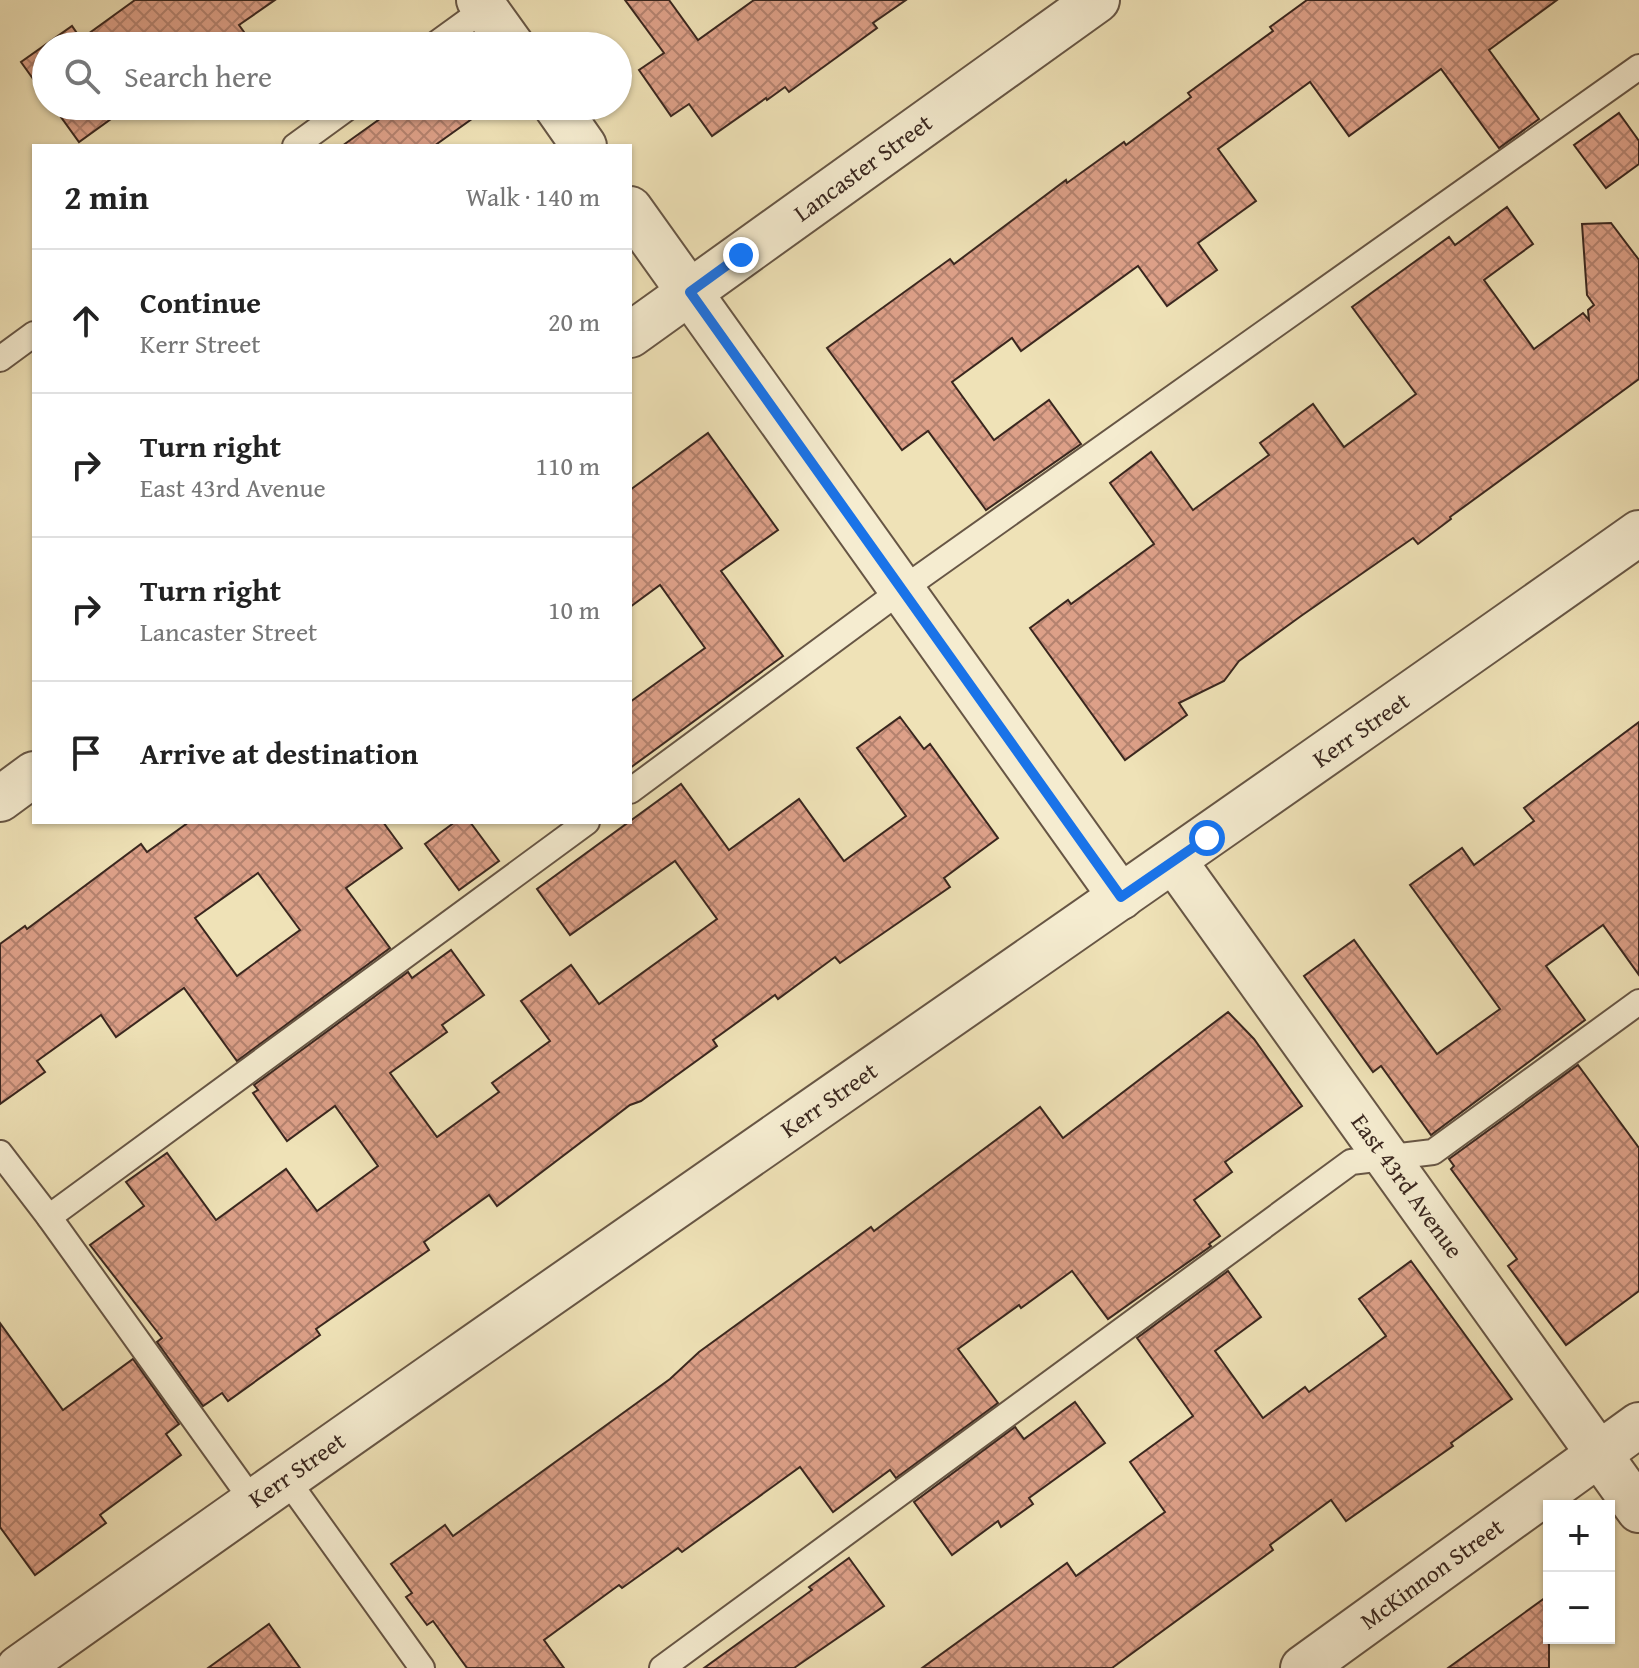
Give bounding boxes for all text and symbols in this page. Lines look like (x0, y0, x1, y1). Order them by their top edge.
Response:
search box (32, 32, 632, 120)
icon: search (60, 54, 104, 98)
text: Search here (124, 54, 272, 98)
street label: Lancaster Street (786, 105, 940, 230)
text: 2 min (64, 172, 149, 221)
text: Walk · 140 m (466, 177, 600, 216)
route end (723, 237, 759, 273)
text: Continue (140, 280, 261, 324)
icon: ahead (64, 299, 108, 343)
text: 20 m (548, 302, 600, 341)
text: Kerr Street (140, 324, 261, 363)
text: Turn right (140, 424, 281, 468)
icon: right (64, 443, 108, 487)
text: 110 m (535, 446, 600, 485)
text: East 43rd Avenue (140, 468, 326, 507)
text: Turn right (140, 568, 281, 612)
icon: right (64, 587, 108, 631)
text: 10 m (548, 590, 600, 629)
text: Lancaster Street (140, 612, 317, 651)
street label: Kerr Street (1305, 683, 1417, 776)
icon: arrive (64, 731, 108, 775)
text: Arrive at destination (140, 731, 418, 775)
route start (1189, 820, 1225, 856)
street label: Kerr Street (773, 1053, 885, 1146)
street label: East 43rd Avenue (1343, 1106, 1472, 1265)
street label: Kerr Street (241, 1423, 353, 1516)
map controls (1543, 1500, 1615, 1644)
button: + (1543, 1500, 1615, 1572)
street label: McKinnon Street (1353, 1509, 1511, 1638)
button: − (1543, 1572, 1615, 1644)

